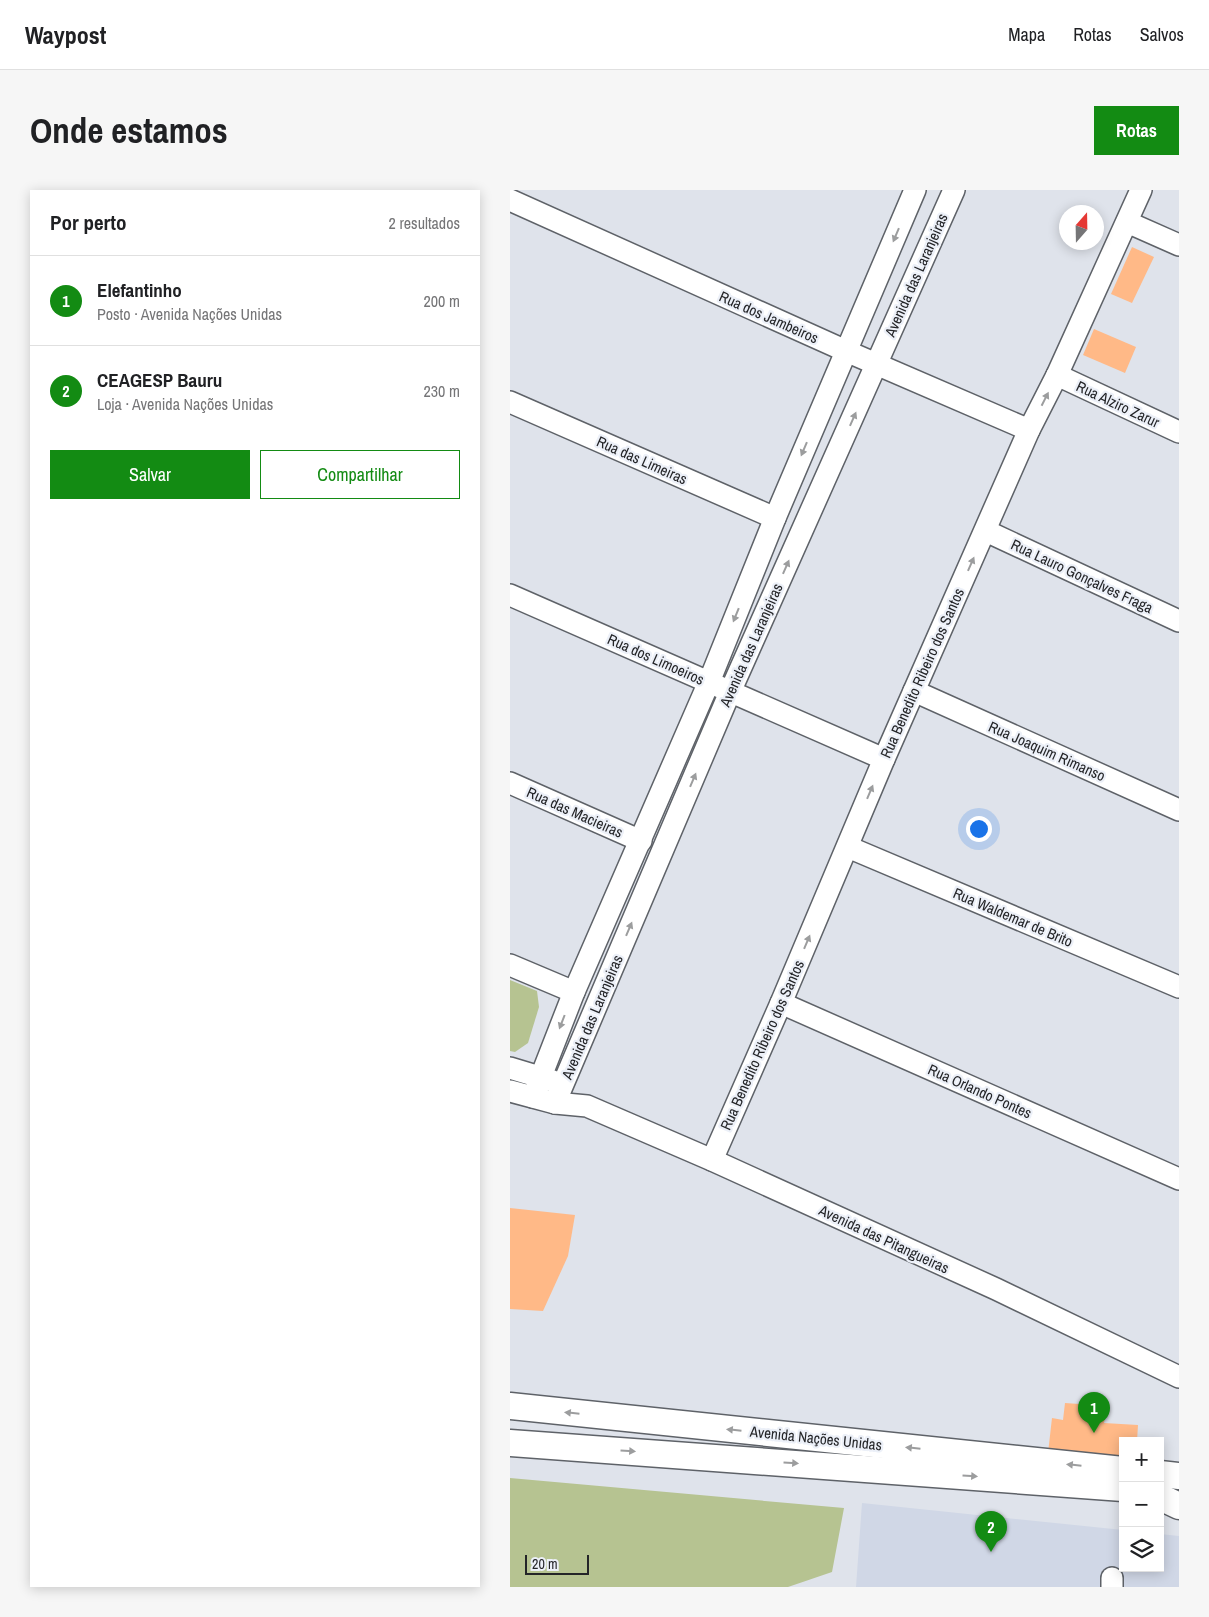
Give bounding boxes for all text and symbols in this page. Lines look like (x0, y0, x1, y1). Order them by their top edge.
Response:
text: Waypost (25, 19, 106, 51)
text: Mapa (1008, 22, 1045, 47)
text: Rotas (1073, 22, 1112, 47)
text: Salvos (1140, 22, 1184, 47)
button: Rotas (1094, 106, 1179, 155)
text: Onde estamos (30, 107, 228, 154)
north arrow (1059, 205, 1104, 250)
text: Por perto (50, 208, 127, 237)
street label: Avenida das Laranjeiras (879, 210, 953, 341)
text: 2 resultados (389, 212, 460, 234)
one-way arrow (891, 228, 899, 242)
text: Elefantinho (97, 277, 182, 303)
street label: Rua dos Jambeiros (716, 286, 822, 348)
text: 1 (62, 290, 70, 312)
text: 200 m (424, 290, 460, 312)
text: Posto · Avenida Nações Unidas (97, 303, 282, 325)
text: CEAGESP Bauru (97, 367, 222, 393)
street label: Rua Alziro Zarur (1073, 376, 1163, 432)
text: 2 (62, 380, 70, 402)
text: 230 m (424, 380, 460, 402)
one-way arrow (1041, 392, 1049, 407)
text: Loja · Avenida Nações Unidas (97, 393, 273, 415)
one-way arrow (849, 412, 857, 426)
street label: Rua das Limeiras (593, 431, 691, 489)
one-way arrow (800, 442, 808, 456)
button: Salvar (50, 450, 250, 499)
button: Compartilhar (260, 450, 460, 499)
street label: Rua Lauro Gonçalves Fraga (1008, 534, 1157, 618)
one-way arrow (968, 557, 976, 571)
one-way arrow (783, 560, 791, 574)
street label: Avenida das Laranjeiras (714, 580, 788, 711)
street label: Rua Benedito Ribeiro dos Santos (875, 585, 969, 761)
one-way arrow (731, 608, 739, 622)
street label: Rua dos Limoeiros (604, 628, 708, 690)
street label: Rua Joaquim Rimanso (985, 716, 1109, 786)
one-way arrow (689, 773, 697, 787)
street label: Rua das Macieiras (524, 781, 626, 843)
one-way arrow (867, 785, 875, 799)
your location (966, 816, 992, 842)
street label: Rua Waldemar de Brito (950, 882, 1076, 952)
one-way arrow (625, 921, 633, 936)
one-way arrow (803, 934, 811, 949)
street label: Avenida das Laranjeiras (556, 952, 628, 1083)
street label: Rua Benedito Ribeiro dos Santos (715, 957, 809, 1133)
one-way arrow (558, 1015, 566, 1030)
street label: Rua Orlando Pontes (925, 1059, 1035, 1123)
street label: Avenida das Pitangueiras (815, 1199, 952, 1278)
pin: 1 (1078, 1392, 1110, 1433)
one-way arrow (564, 1409, 580, 1417)
street label: Avenida Nações Unidas (748, 1421, 883, 1455)
one-way arrow (725, 1426, 741, 1434)
map controls (1119, 1437, 1164, 1572)
button: + (1119, 1437, 1164, 1482)
one-way arrow (904, 1444, 920, 1452)
one-way arrow (621, 1448, 637, 1456)
one-way arrow (783, 1459, 799, 1467)
one-way arrow (1066, 1461, 1082, 1469)
one-way arrow (962, 1472, 978, 1480)
button: − (1119, 1482, 1164, 1527)
pin: 2 (975, 1511, 1007, 1552)
button: layers (1119, 1527, 1164, 1572)
scale bar (525, 1552, 589, 1575)
text: 20 m (532, 1555, 558, 1573)

